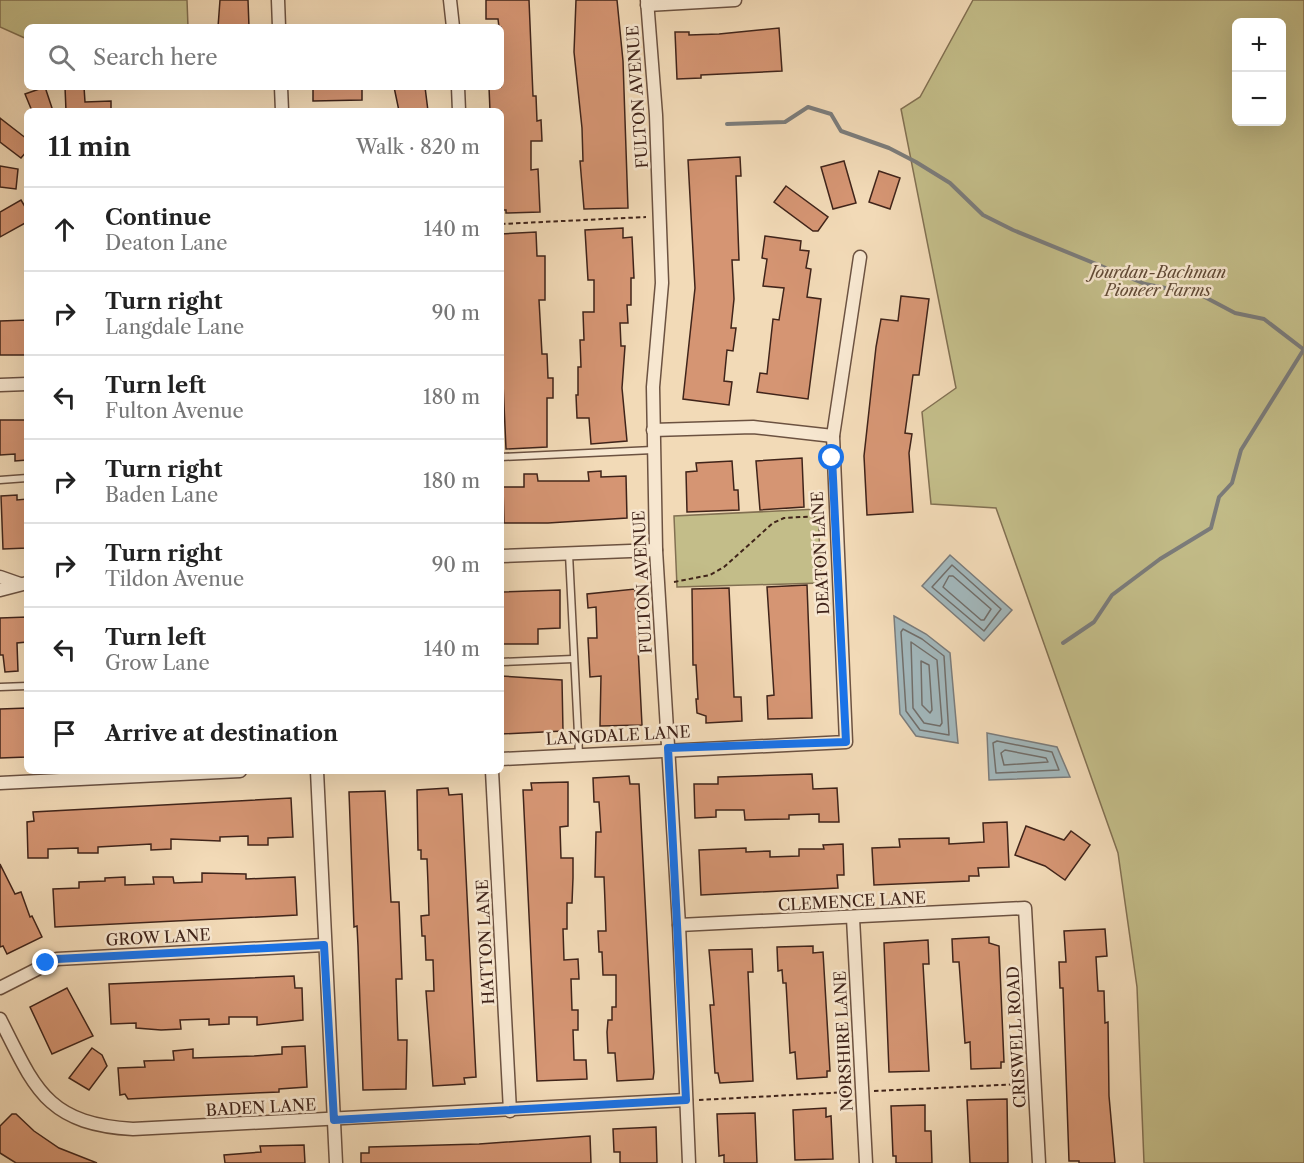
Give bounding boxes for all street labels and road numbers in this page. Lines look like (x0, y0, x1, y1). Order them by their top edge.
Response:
street label: FULTON AVENUE (622, 25, 652, 169)
street label: DEATON LANE (807, 491, 833, 615)
street label: FULTON AVENUE (628, 510, 656, 654)
street label: LANGDALE LANE (545, 721, 691, 749)
street label: HATTON LANE (472, 879, 498, 1005)
street label: CLEMENCE LANE (777, 887, 927, 915)
street label: GROW LANE (105, 924, 211, 950)
street label: CRISWELL ROAD (1002, 965, 1030, 1108)
street label: NORSHIRE LANE (829, 970, 857, 1112)
street label: BADEN LANE (205, 1094, 317, 1120)

